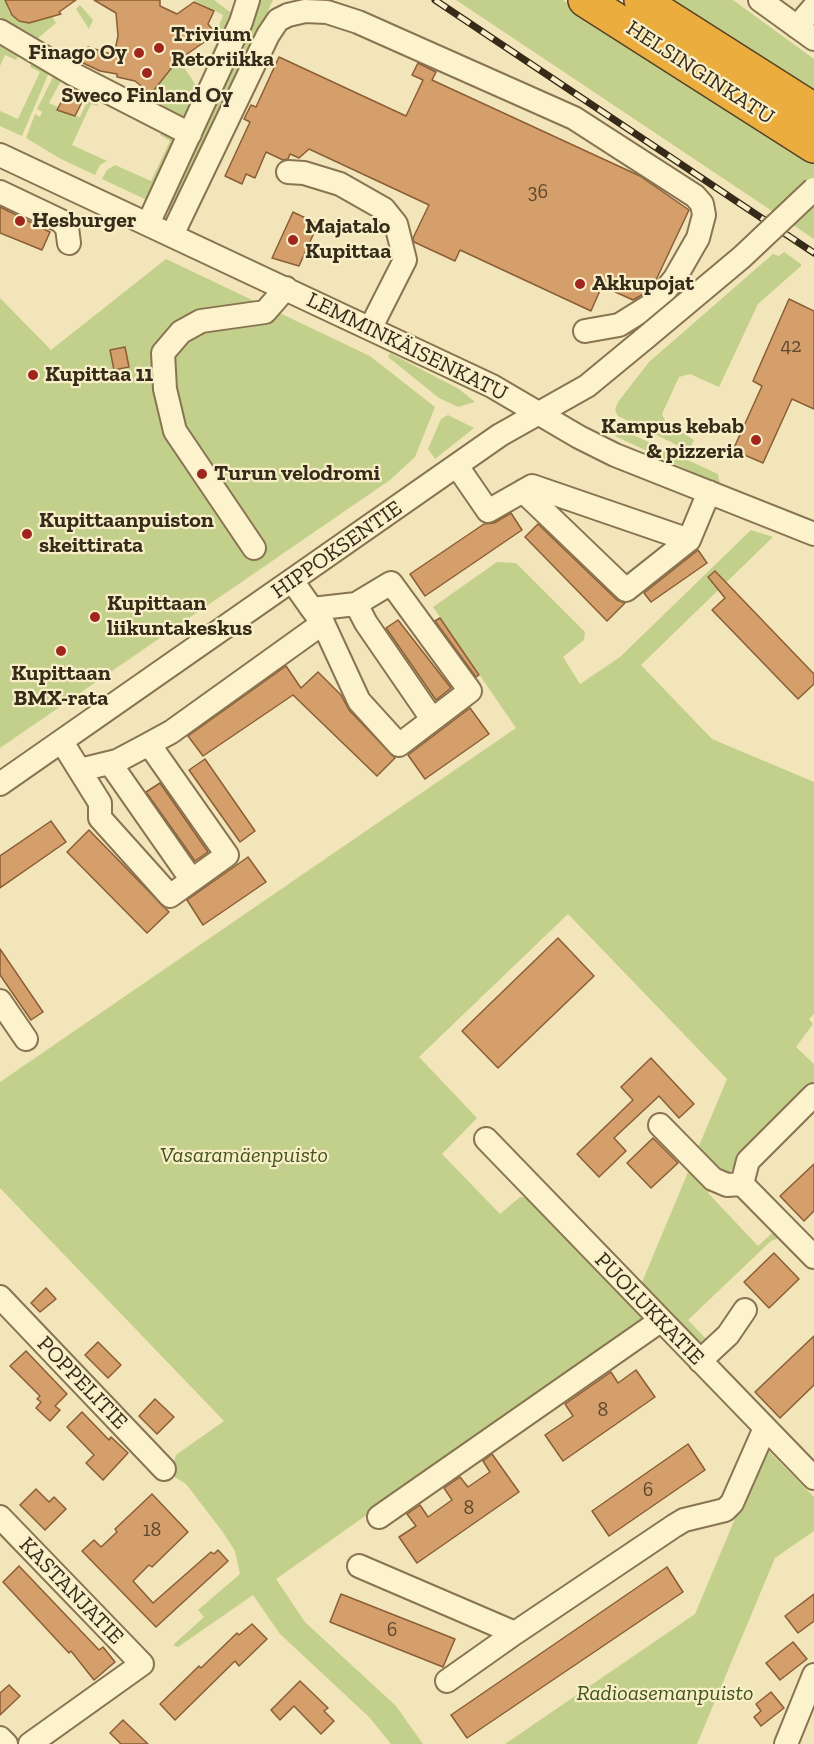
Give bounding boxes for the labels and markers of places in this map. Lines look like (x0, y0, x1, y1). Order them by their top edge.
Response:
place label: Trivium Retoriikka (171, 22, 274, 74)
place label: Finago Oy (28, 40, 127, 66)
marker: Trivium Retoriikka (152, 41, 166, 55)
marker: Finago Oy (132, 46, 146, 60)
marker: Sweco Finland Oy (140, 66, 154, 80)
place label: Sweco Finland Oy (61, 83, 233, 109)
place label: Hesburger (32, 208, 137, 234)
marker: Hesburger (13, 214, 27, 228)
place label: Majatalo Kupittaa (305, 214, 391, 266)
marker: Majatalo Kupittaa (286, 233, 300, 247)
place label: Akkupojat (592, 271, 694, 297)
marker: Akkupojat (573, 277, 587, 291)
place label: Kupittaa 11 (45, 362, 153, 388)
marker: Kupittaa 11 (26, 368, 40, 382)
place label: Kampus kebab & pizzeria (601, 414, 744, 466)
marker: Kampus kebab & pizzeria (749, 433, 763, 447)
place label: Turun velodromi (214, 461, 380, 487)
marker: Turun velodromi (195, 467, 209, 481)
place label: Kupittaanpuiston skeittirata (39, 508, 214, 560)
marker: Kupittaanpuiston skeittirata (20, 527, 34, 541)
place label: Kupittaan liikuntakeskus (107, 591, 252, 642)
marker: Kupittaan liikuntakeskus (88, 610, 102, 624)
marker: Kupittaan BMX-rata (54, 644, 68, 658)
place label: Kupittaan BMX-rata (11, 661, 111, 712)

